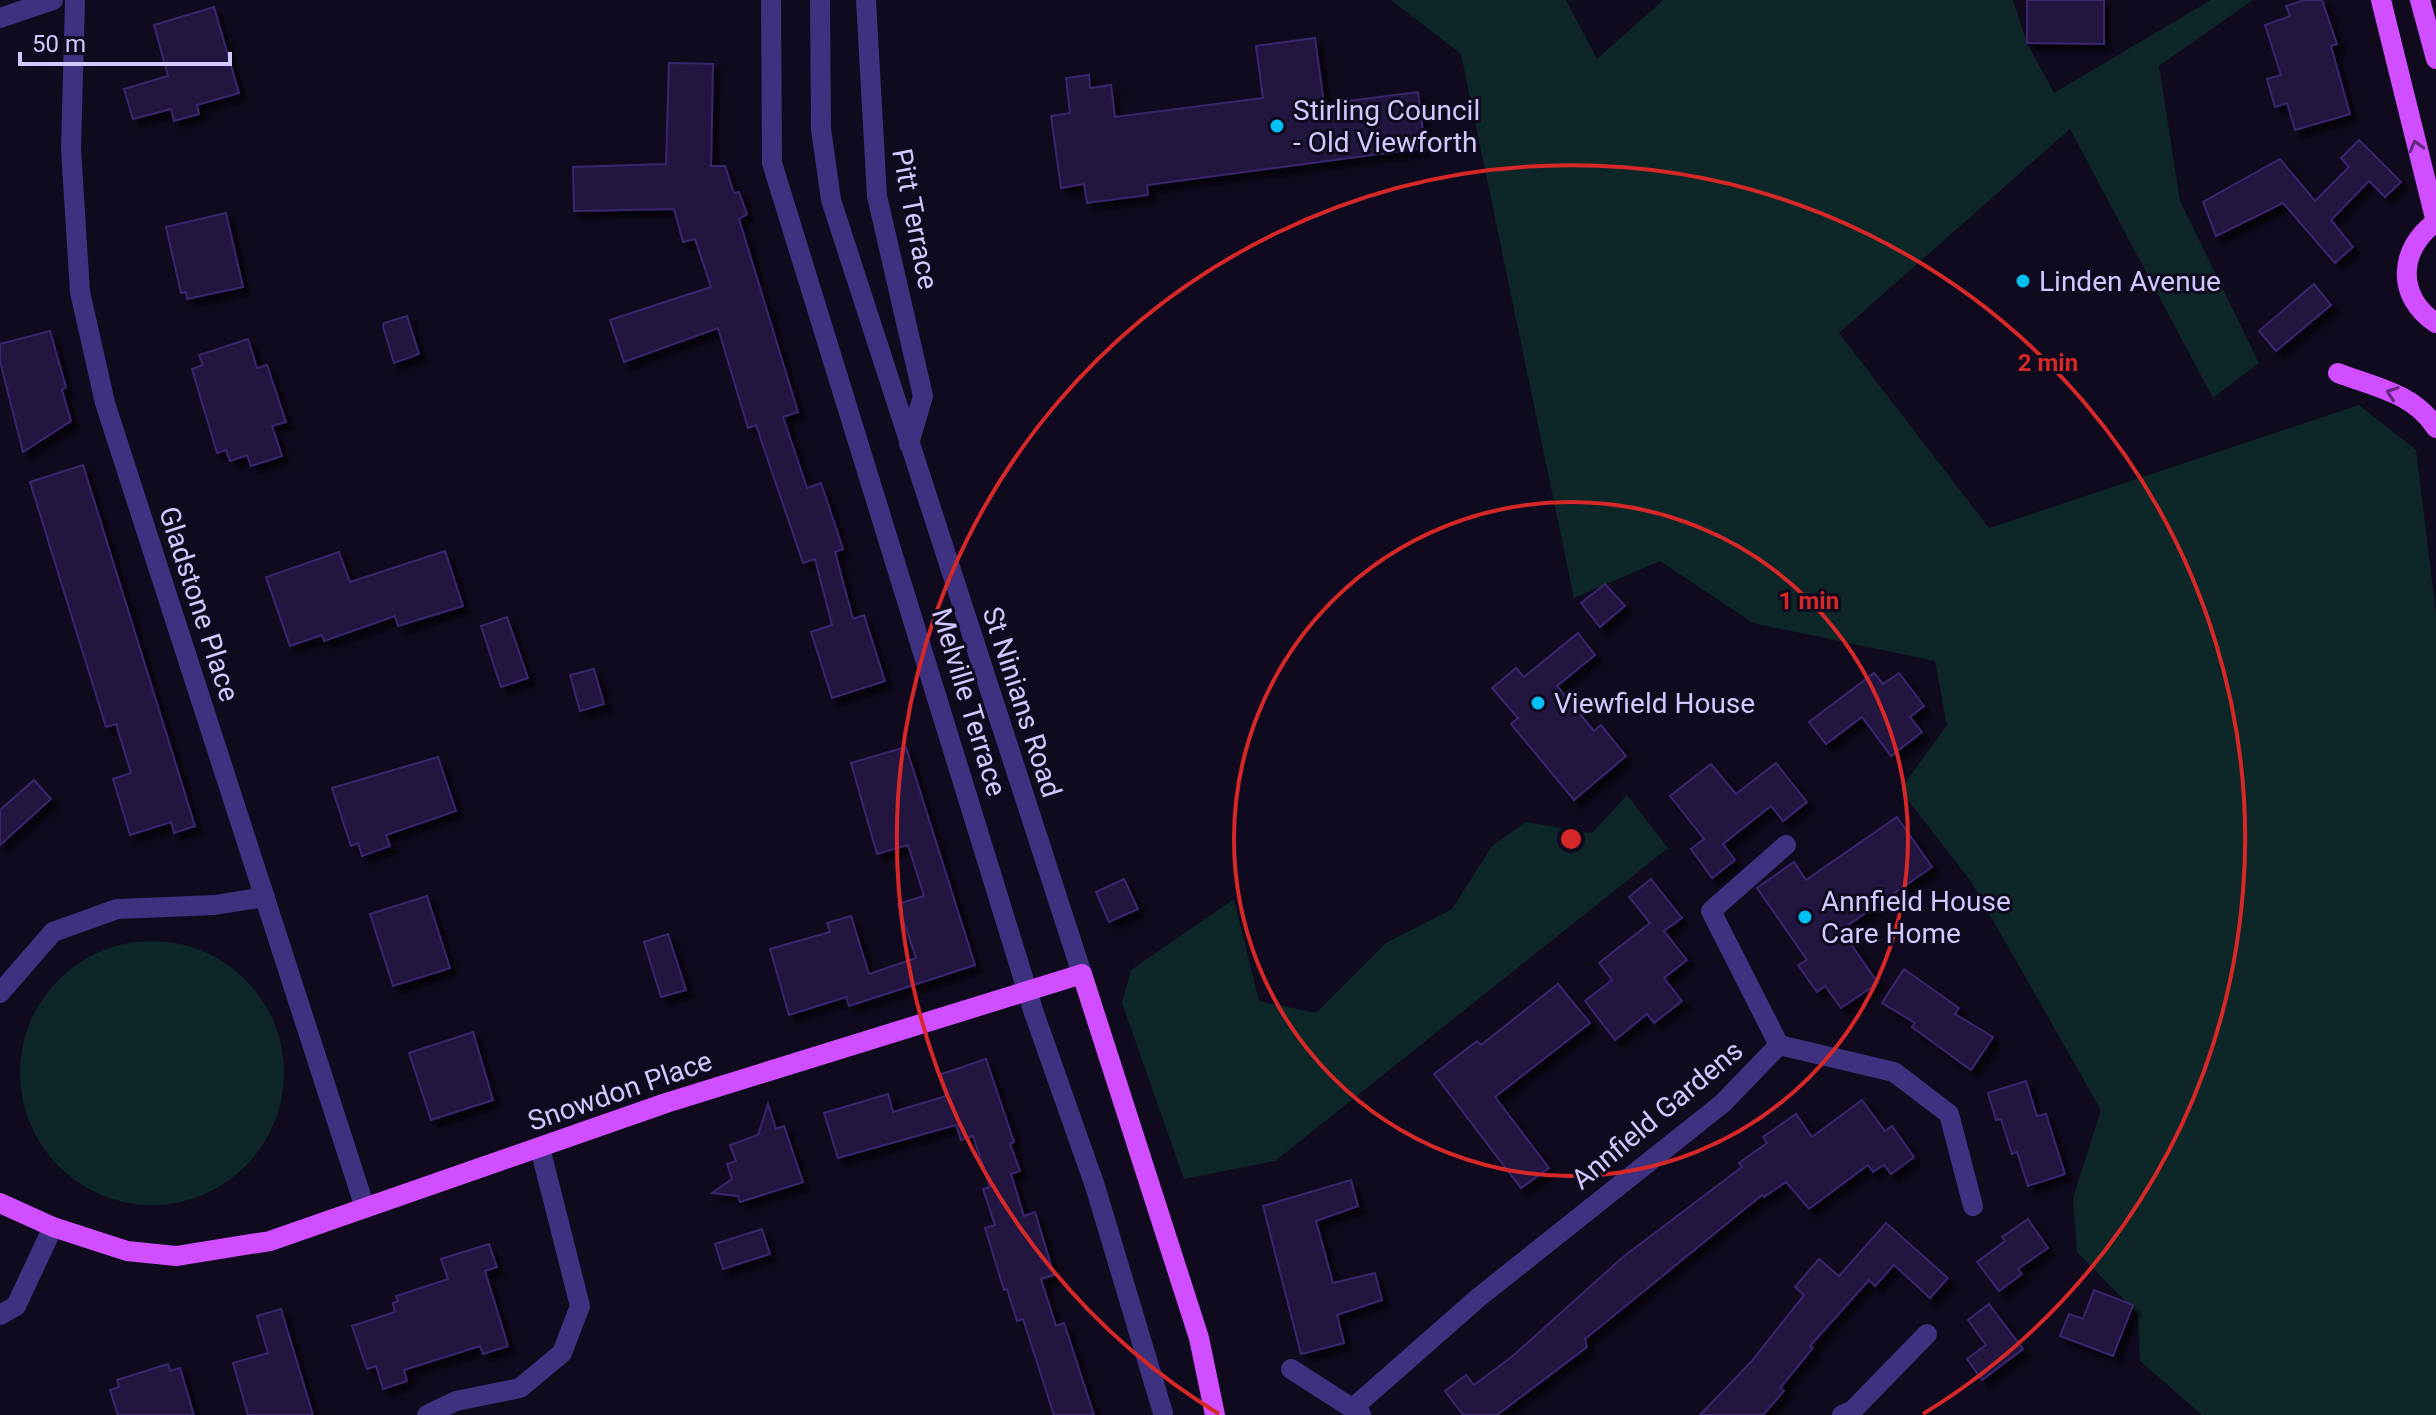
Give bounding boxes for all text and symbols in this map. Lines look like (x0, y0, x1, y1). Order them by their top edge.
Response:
scale bar (20, 16, 230, 66)
text: 50 m (32, 30, 86, 58)
place label: Stirling Council - Old Viewforth (1293, 94, 1480, 159)
marker: Stirling Council - Old Viewforth (1268, 117, 1286, 135)
one-way arrow (2408, 140, 2425, 154)
street label: Pitt Terrace (885, 146, 945, 292)
place label: Linden Avenue (2039, 265, 2221, 298)
marker: Linden Avenue (2014, 272, 2032, 290)
text: 2 min (2018, 349, 2078, 377)
one-way arrow (2386, 387, 2400, 403)
street label: Gladstone Place (152, 503, 246, 705)
text: 1 min (1779, 587, 1839, 615)
street label: St Ninians Road (976, 603, 1068, 801)
street label: Melville Terrace (925, 604, 1013, 800)
place label: Viewfield House (1554, 687, 1755, 720)
marker: Viewfield House (1529, 694, 1547, 712)
centre of rings (1557, 825, 1585, 853)
place label: Annfield House Care Home (1821, 885, 2011, 950)
marker: Annfield House Care Home (1796, 908, 1814, 926)
street label: Annfield Gardens (1565, 1034, 1749, 1196)
street label: Snowdon Place (524, 1044, 716, 1138)

